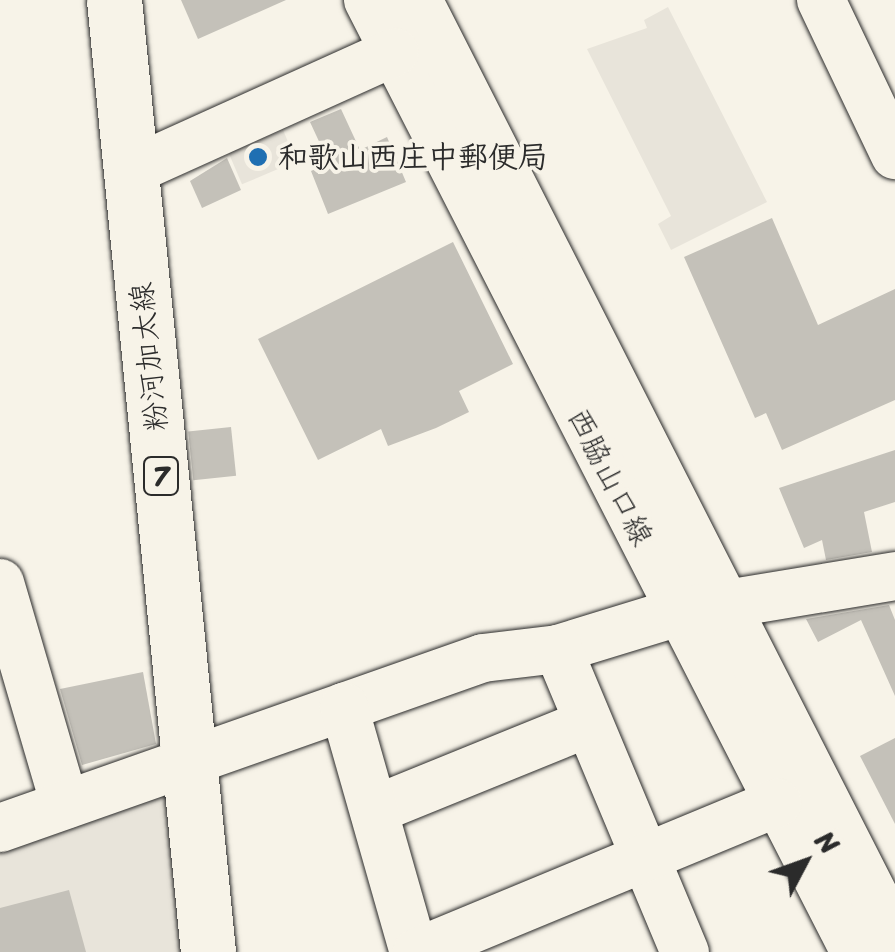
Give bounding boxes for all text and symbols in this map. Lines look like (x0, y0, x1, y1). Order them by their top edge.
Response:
place label: 和歌山西庄中郵便局 (278, 139, 548, 175)
marker: 和歌山西庄中郵便局 (247, 146, 269, 168)
street label: 粉河加太線 (123, 281, 175, 433)
street label: 西脇山口線 (560, 402, 660, 552)
road number: 7 (141, 453, 181, 499)
north arrow (755, 812, 855, 912)
text: N (803, 819, 853, 865)

